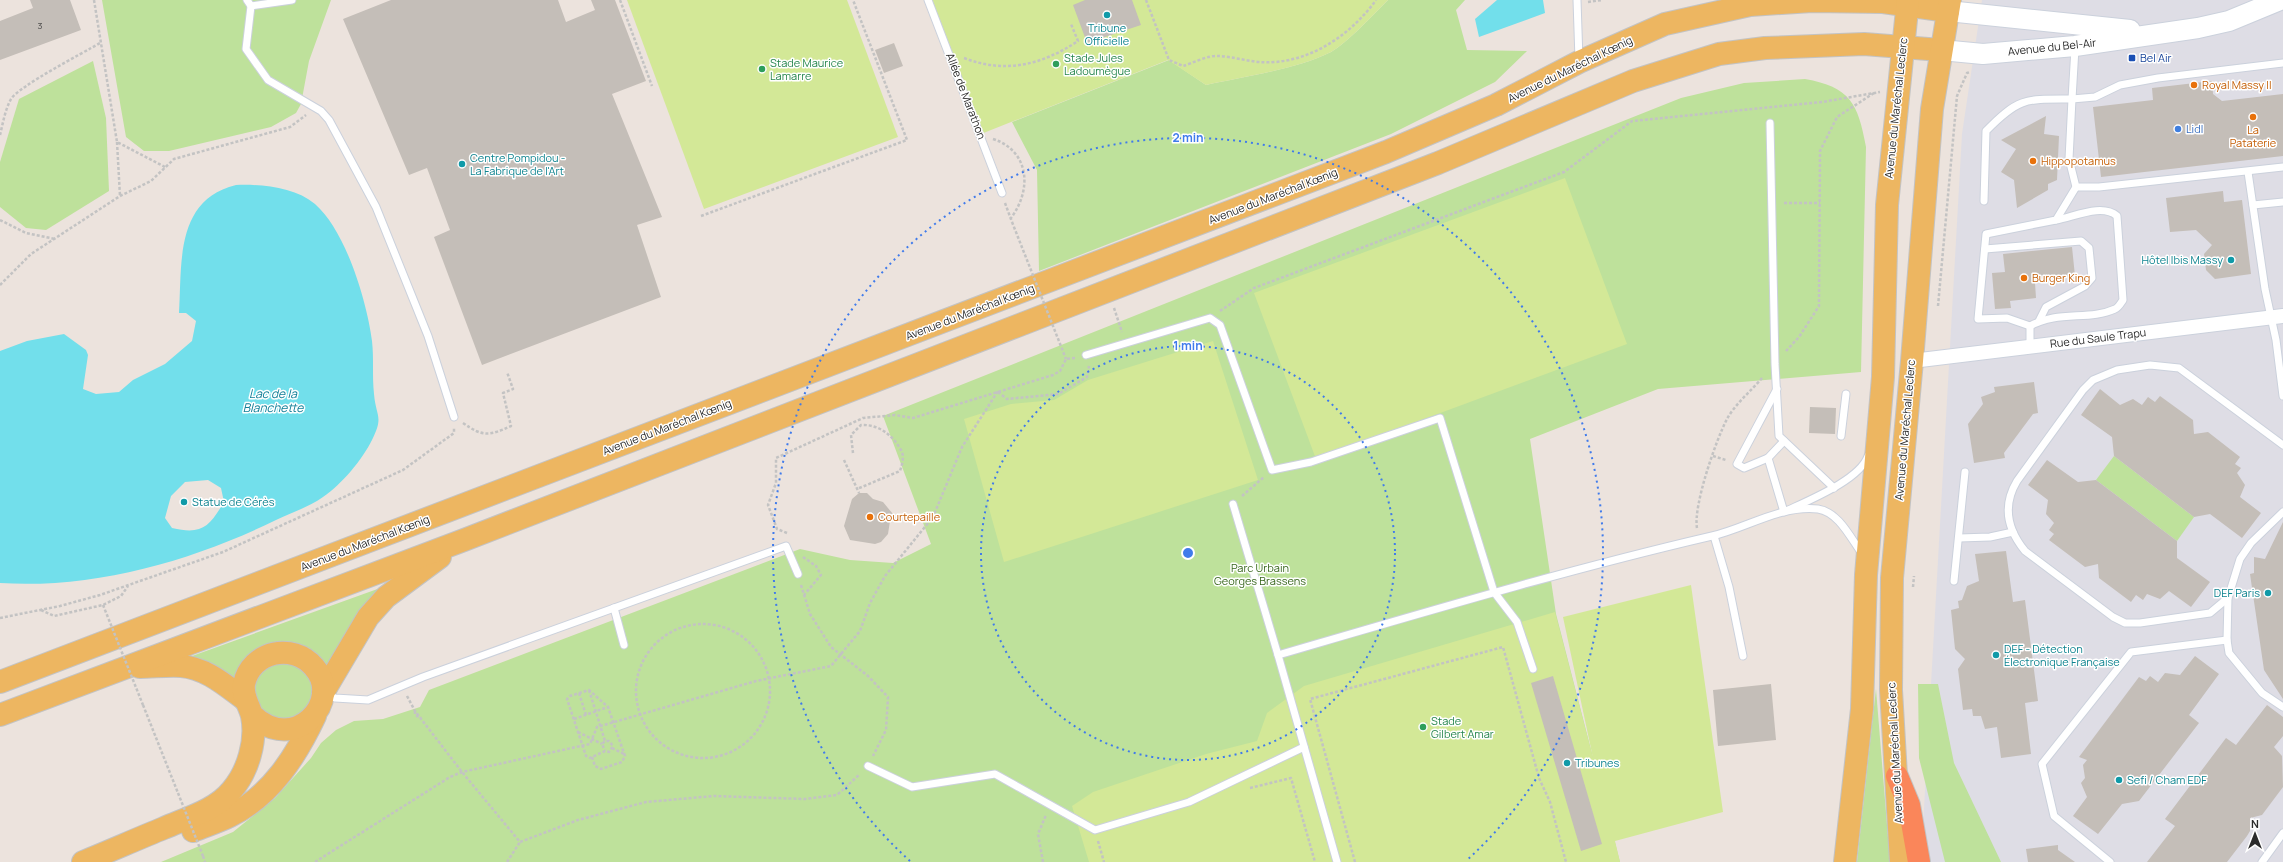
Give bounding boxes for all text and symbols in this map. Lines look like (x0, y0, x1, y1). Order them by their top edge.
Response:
marker: Tribune Officielle (1102, 10, 1112, 20)
house number: 3 (38, 19, 43, 32)
place label: Tribune Officielle (1085, 20, 1130, 48)
street label: Avenue du Maréchal Kœnig (1505, 32, 1635, 105)
street label: Avenue du Bel-Air (2007, 34, 2097, 59)
street label: Avenue du Maréchal Leclerc (1881, 37, 1910, 179)
street label: Allée de Marathon (943, 50, 990, 141)
place label: Stade Jules Ladoumègue (1064, 50, 1131, 78)
place label: Bel Air (2140, 50, 2171, 65)
marker: Bel Air (2127, 53, 2137, 63)
place label: Stade Maurice Lamarre (770, 55, 844, 83)
marker: Stade Jules Ladoumègue (1051, 59, 1061, 69)
marker: Stade Maurice Lamarre (757, 64, 767, 74)
place label: Royal Massy II (2202, 77, 2272, 92)
marker: Royal Massy II (2189, 80, 2199, 90)
marker: La Pataterie (2248, 112, 2258, 122)
place label: Lidl (2186, 121, 2203, 136)
place label: La Pataterie (2230, 122, 2277, 150)
marker: Lidl (2173, 124, 2183, 134)
text: 2 min (1172, 129, 1204, 146)
place label: Centre Pompidou - La Fabrique de l'Art (470, 150, 565, 178)
place label: Hippopotamus (2041, 153, 2116, 168)
marker: Hippopotamus (2028, 156, 2038, 166)
marker: Centre Pompidou - La Fabrique de l'Art (457, 159, 467, 169)
street label: Avenue du Maréchal Kœnig (1206, 164, 1340, 227)
place label: Hôtel Ibis Massy (2141, 252, 2223, 267)
marker: Hôtel Ibis Massy (2226, 255, 2236, 265)
place label: Burger King (2032, 270, 2090, 285)
marker: Burger King (2019, 273, 2029, 283)
street label: Avenue du Maréchal Kœnig (903, 280, 1037, 343)
street label: Rue du Saule Trapu (2049, 324, 2147, 351)
text: 1 min (1173, 337, 1203, 354)
street label: Avenue du Maréchal Leclerc (1891, 359, 1918, 501)
water label: Lac de la Blanchette (243, 385, 304, 416)
street label: Avenue du Maréchal Kœnig (600, 395, 734, 458)
place label: Statue de Cérès (192, 494, 275, 509)
marker: Statue de Cérès (179, 497, 189, 507)
place label: Courtepaille (878, 509, 941, 524)
street label: Avenue du Maréchal Kœnig (298, 511, 432, 574)
marker: Courtepaille (865, 512, 875, 522)
centre of rings (1181, 546, 1195, 560)
park label: Parc Urbain Georges Brassens (1214, 560, 1306, 588)
place label: DEF Paris (2214, 585, 2260, 600)
marker: DEF Paris (2263, 588, 2273, 598)
place label: DEF - Détection Électronique Française (2004, 641, 2120, 669)
marker: DEF - Détection Électronique Française (1991, 650, 2001, 660)
street label: Avenue du Maréchal Leclerc (1883, 682, 1906, 824)
place label: Stade Gilbert Amar (1431, 713, 1494, 741)
marker: Stade Gilbert Amar (1418, 722, 1428, 732)
place label: Tribunes (1575, 755, 1620, 770)
marker: Tribunes (1562, 758, 1572, 768)
place label: Sefi / Cham EDF (2127, 772, 2207, 787)
marker: Sefi / Cham EDF (2114, 775, 2124, 785)
north arrow (2235, 814, 2275, 854)
text: N (2251, 816, 2259, 831)

